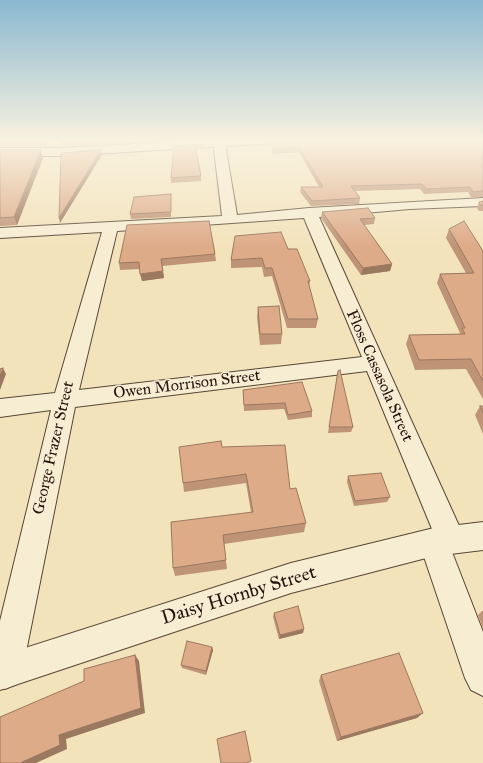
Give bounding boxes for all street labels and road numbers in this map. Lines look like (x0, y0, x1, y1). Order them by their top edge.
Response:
street label: Floss Cassasola Street (341, 307, 417, 445)
street label: Owen Morrison Street (112, 366, 262, 404)
street label: George Frazer Street (29, 380, 79, 516)
street label: Daisy Hornby Street (159, 562, 319, 630)

